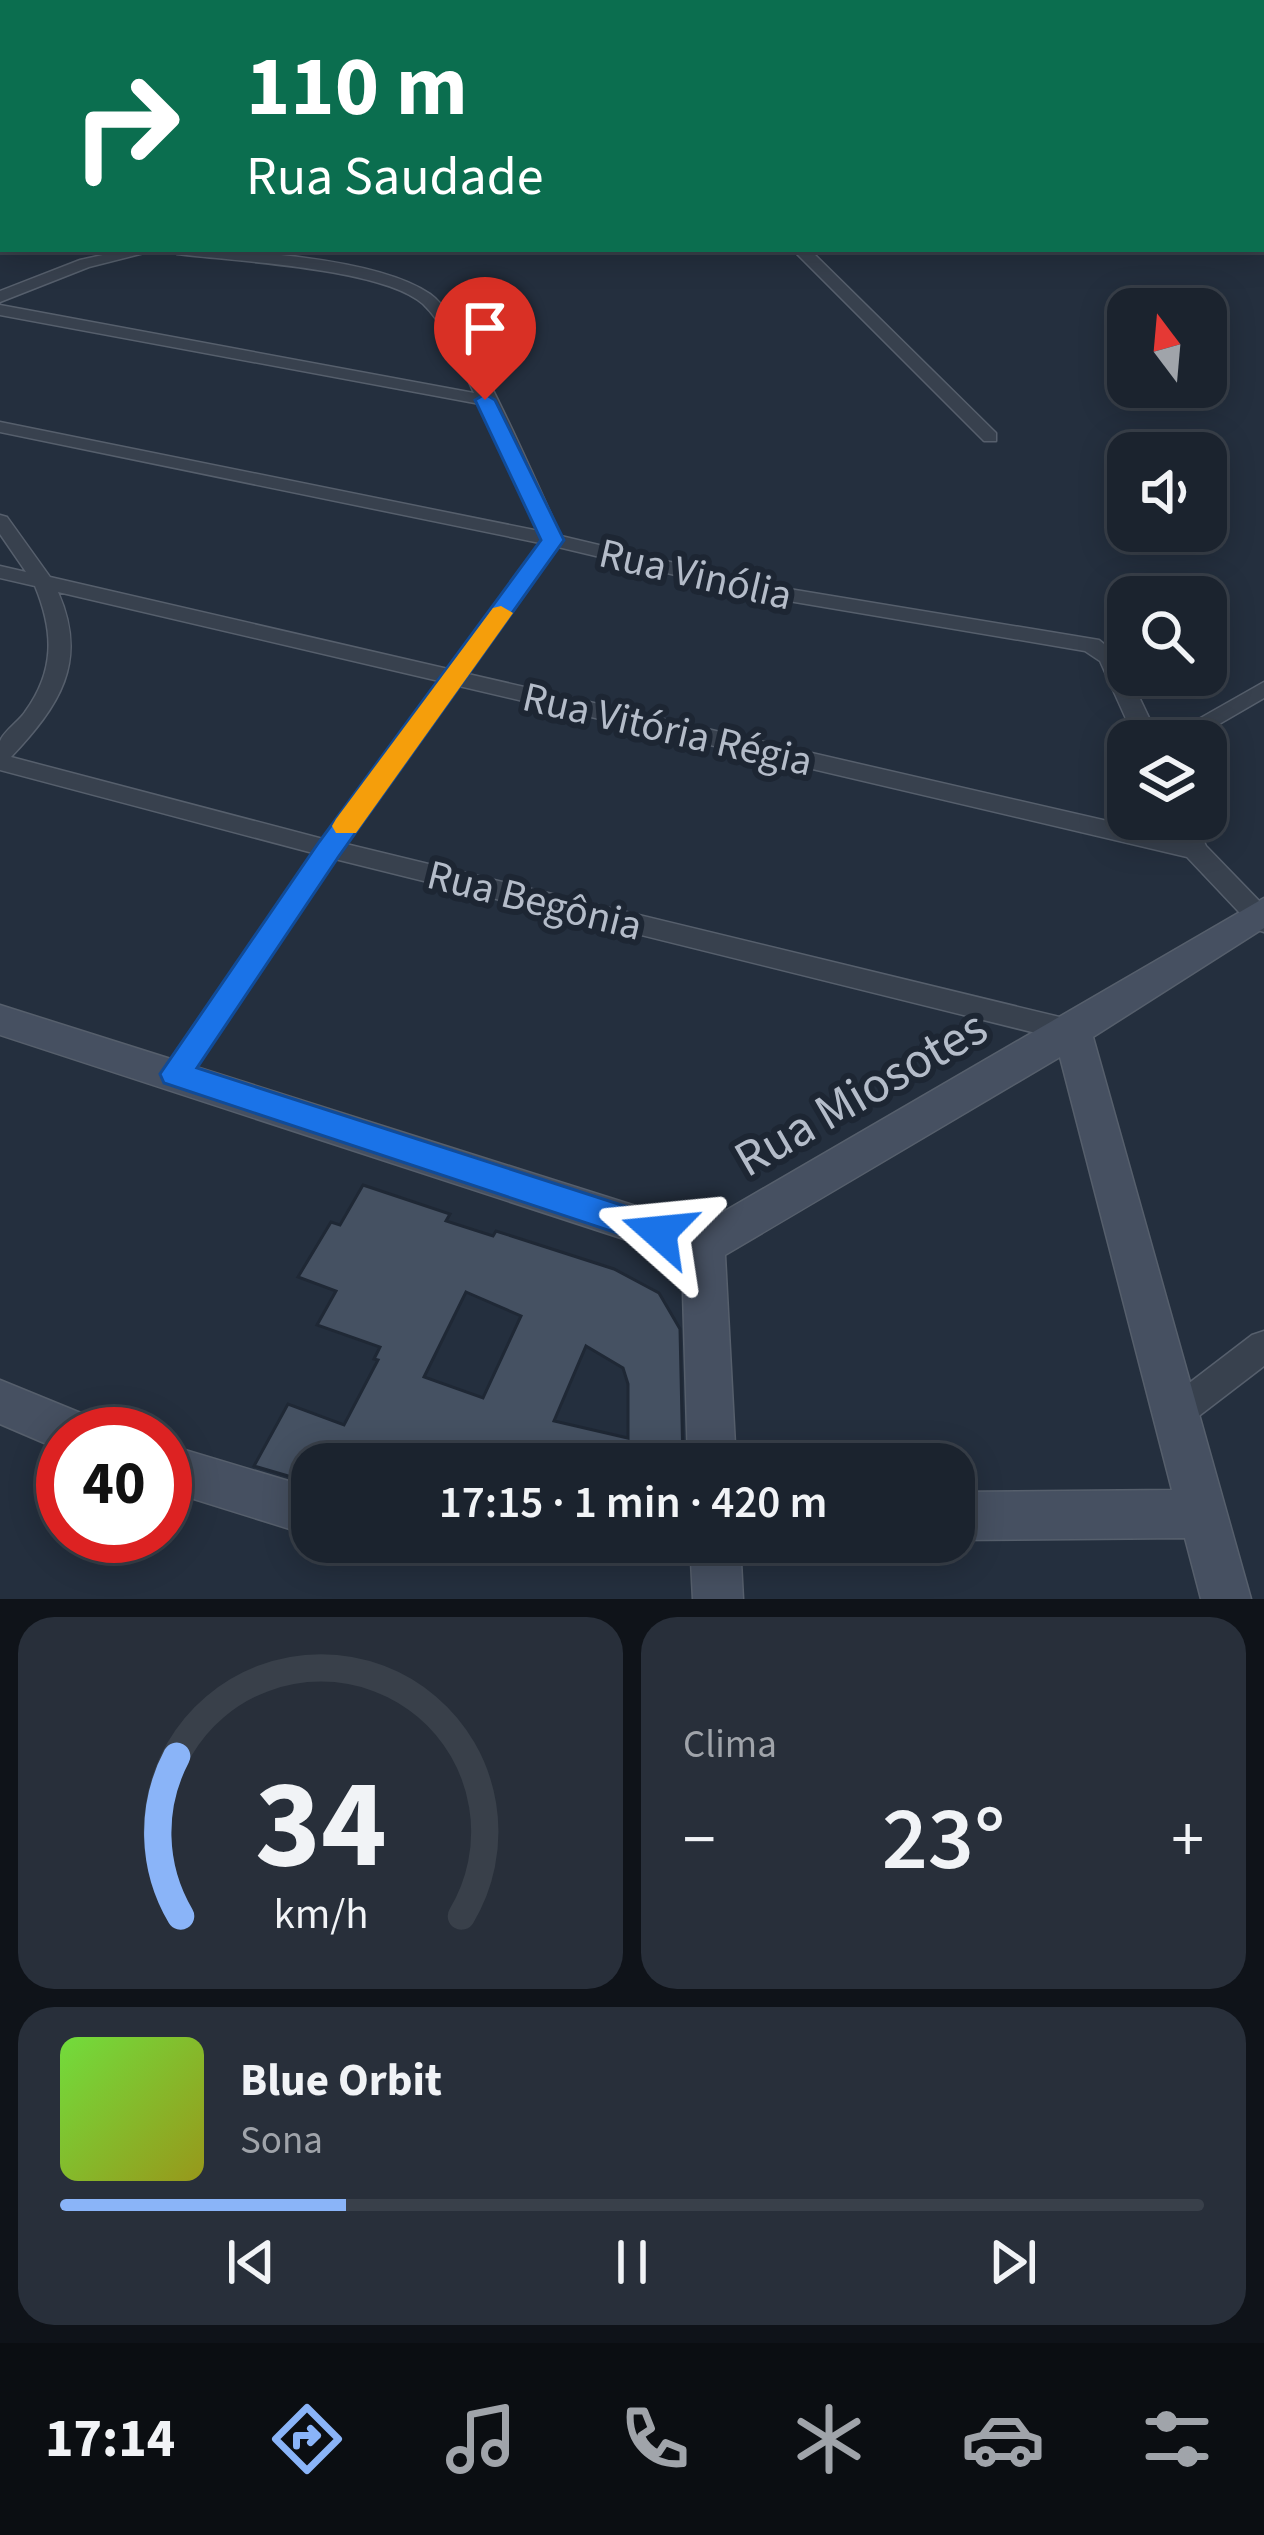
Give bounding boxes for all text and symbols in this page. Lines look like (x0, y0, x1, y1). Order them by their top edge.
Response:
text: 110 m (246, 28, 468, 148)
icon: right (48, 48, 204, 204)
text: Rua Saudade (246, 139, 544, 216)
pin (434, 277, 536, 400)
north arrow (1107, 288, 1227, 408)
map controls (1107, 288, 1227, 840)
icon: arrive (452, 295, 518, 361)
button: sound (1107, 432, 1227, 552)
street label: Rua Vinólia (593, 524, 798, 626)
button: search (1107, 576, 1227, 696)
street label: Rua Vitória Régia (517, 667, 818, 792)
button: layers (1107, 720, 1227, 840)
street label: Rua Begônia (421, 845, 648, 957)
street label: Rua Miosotes (721, 992, 1001, 1195)
position arrow (596, 1169, 722, 1295)
speed limit sign: 40 (36, 1407, 192, 1563)
text: 17:15 · 1 min · 420 m (439, 1471, 827, 1535)
text: Clima (683, 1717, 777, 1773)
text: 34 (255, 1737, 386, 1915)
text: 23° (882, 1776, 1005, 1904)
text: − (683, 1793, 716, 1887)
text: + (1171, 1793, 1204, 1887)
text: km/h (273, 1884, 368, 1945)
text: Blue Orbit (240, 2049, 442, 2113)
text: Sona (240, 2113, 323, 2169)
icon: previous (218, 2229, 284, 2295)
icon: pause (599, 2229, 665, 2295)
icon: next (980, 2229, 1046, 2295)
icon: directions (265, 2397, 349, 2481)
icon: music (439, 2397, 523, 2481)
icon: phone (613, 2397, 697, 2481)
icon: climate (787, 2397, 871, 2481)
icon: car (961, 2397, 1045, 2481)
icon: filters (1135, 2397, 1219, 2481)
text: 17:14 (45, 2401, 175, 2478)

